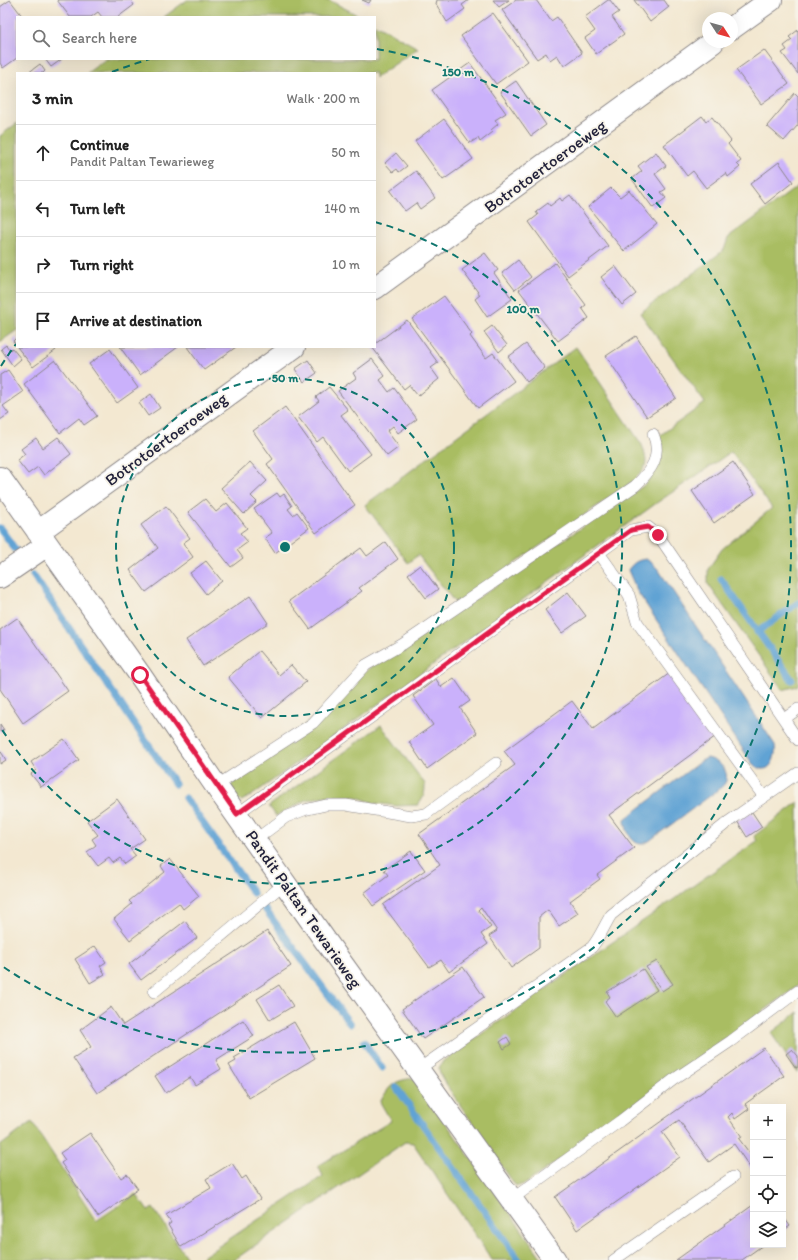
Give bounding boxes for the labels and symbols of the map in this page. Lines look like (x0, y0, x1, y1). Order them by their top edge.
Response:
north arrow (702, 12, 738, 48)
text: 150 m (442, 65, 475, 79)
street label: Botrotoertoeroeweg (480, 115, 610, 217)
text: 100 m (506, 302, 540, 316)
text: 50 m (272, 371, 299, 385)
street label: Botrotoertoeroeweg (101, 388, 231, 490)
route end (649, 526, 667, 544)
centre of rings (278, 540, 292, 554)
route start (131, 666, 149, 684)
street label: Pandit Paltan Tewarieweg (242, 826, 366, 992)

